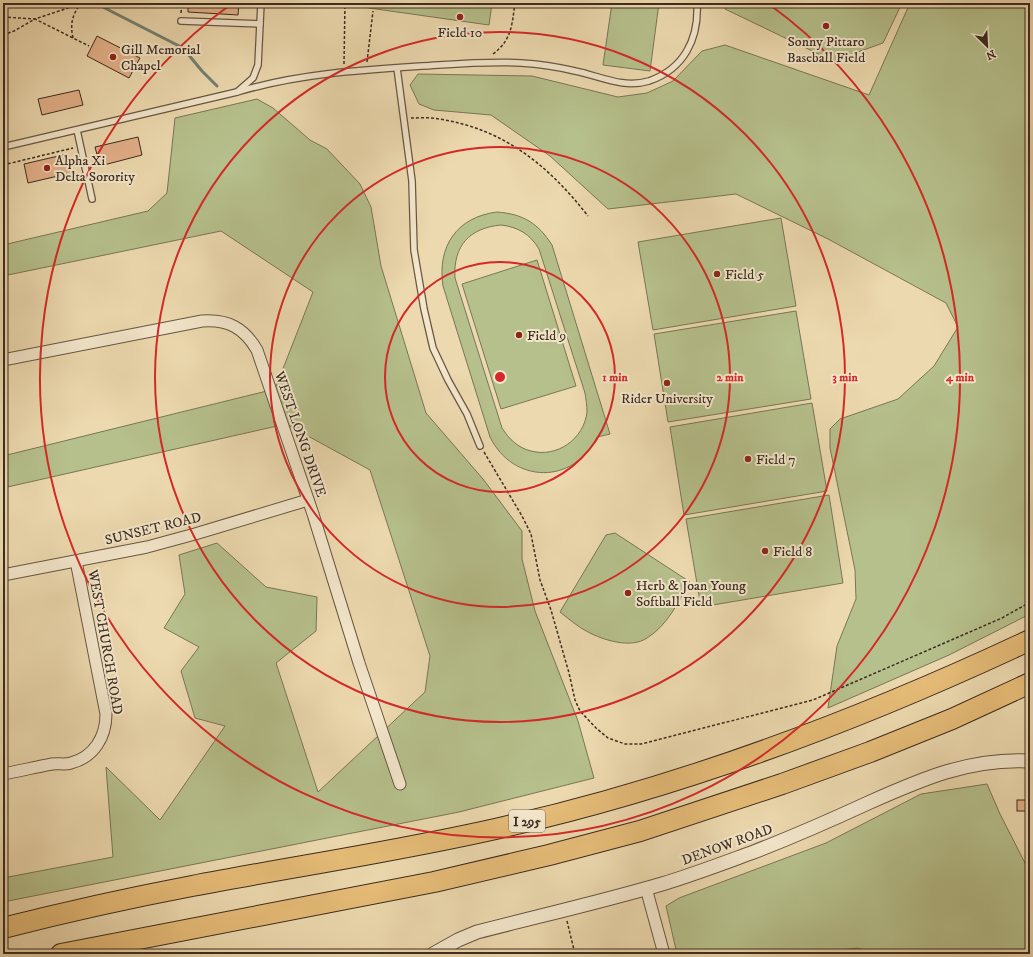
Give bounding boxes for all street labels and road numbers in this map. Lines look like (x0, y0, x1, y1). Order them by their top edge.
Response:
street label: WEST LONG DRIVE (270, 368, 330, 500)
street label: SUNSET ROAD (103, 508, 203, 550)
street label: WEST CHURCH ROAD (83, 567, 127, 716)
road number: I 295 (509, 810, 545, 832)
street label: DENOW ROAD (679, 820, 775, 870)

